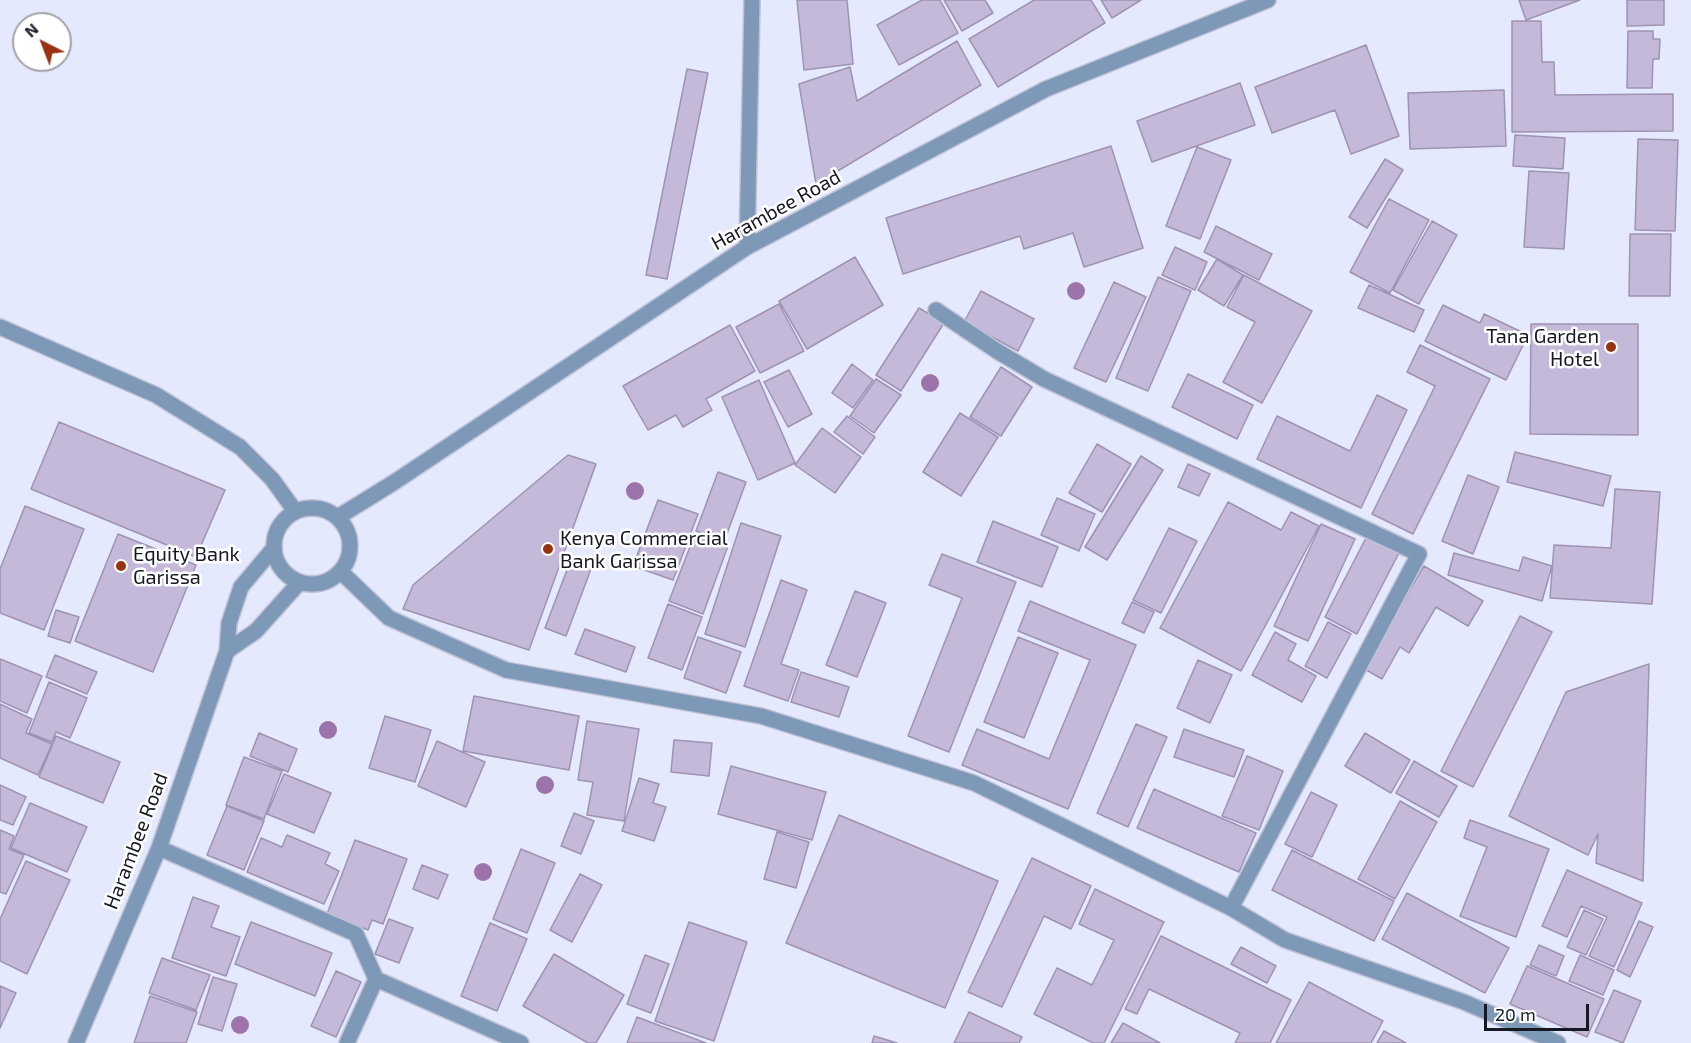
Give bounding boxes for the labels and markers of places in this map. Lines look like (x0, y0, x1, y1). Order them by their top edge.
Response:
place label: Tana Garden Hotel (1486, 324, 1599, 371)
marker: Tana Garden Hotel (1604, 340, 1618, 354)
place label: Kenya Commercial Bank Garissa (560, 526, 728, 573)
place label: Equity Bank Garissa (133, 542, 240, 589)
marker: Kenya Commercial Bank Garissa (541, 542, 555, 556)
marker: Equity Bank Garissa (114, 559, 128, 573)

